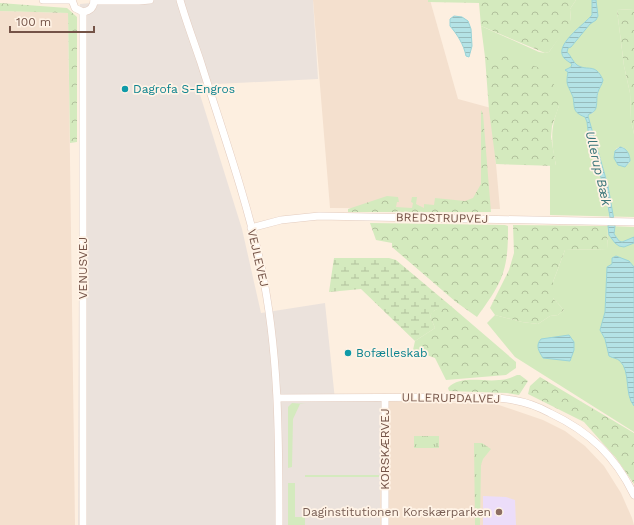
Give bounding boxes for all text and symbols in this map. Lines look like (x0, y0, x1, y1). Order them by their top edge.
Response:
scale bar (10, 8, 94, 34)
text: 100 m (16, 15, 51, 29)
place label: Dagrofa S-Engros (133, 82, 235, 96)
marker: Dagrofa S-Engros (120, 84, 130, 94)
water label: Ullerup Bæk (583, 129, 615, 208)
street label: BREDSTRUPVEJ (396, 210, 488, 226)
street label: VEJLEVEJ (245, 228, 271, 288)
street label: VENUSVEJ (76, 237, 90, 299)
place label: Bofælleskab (356, 346, 428, 360)
marker: Bofælleskab (343, 348, 353, 358)
street label: ULLERUPDALVEJ (402, 390, 500, 406)
street label: KORSKÆRVEJ (378, 408, 392, 490)
place label: Daginstitutionen Korskærparken (302, 505, 491, 519)
marker: Daginstitutionen Korskærparken (494, 507, 504, 517)

